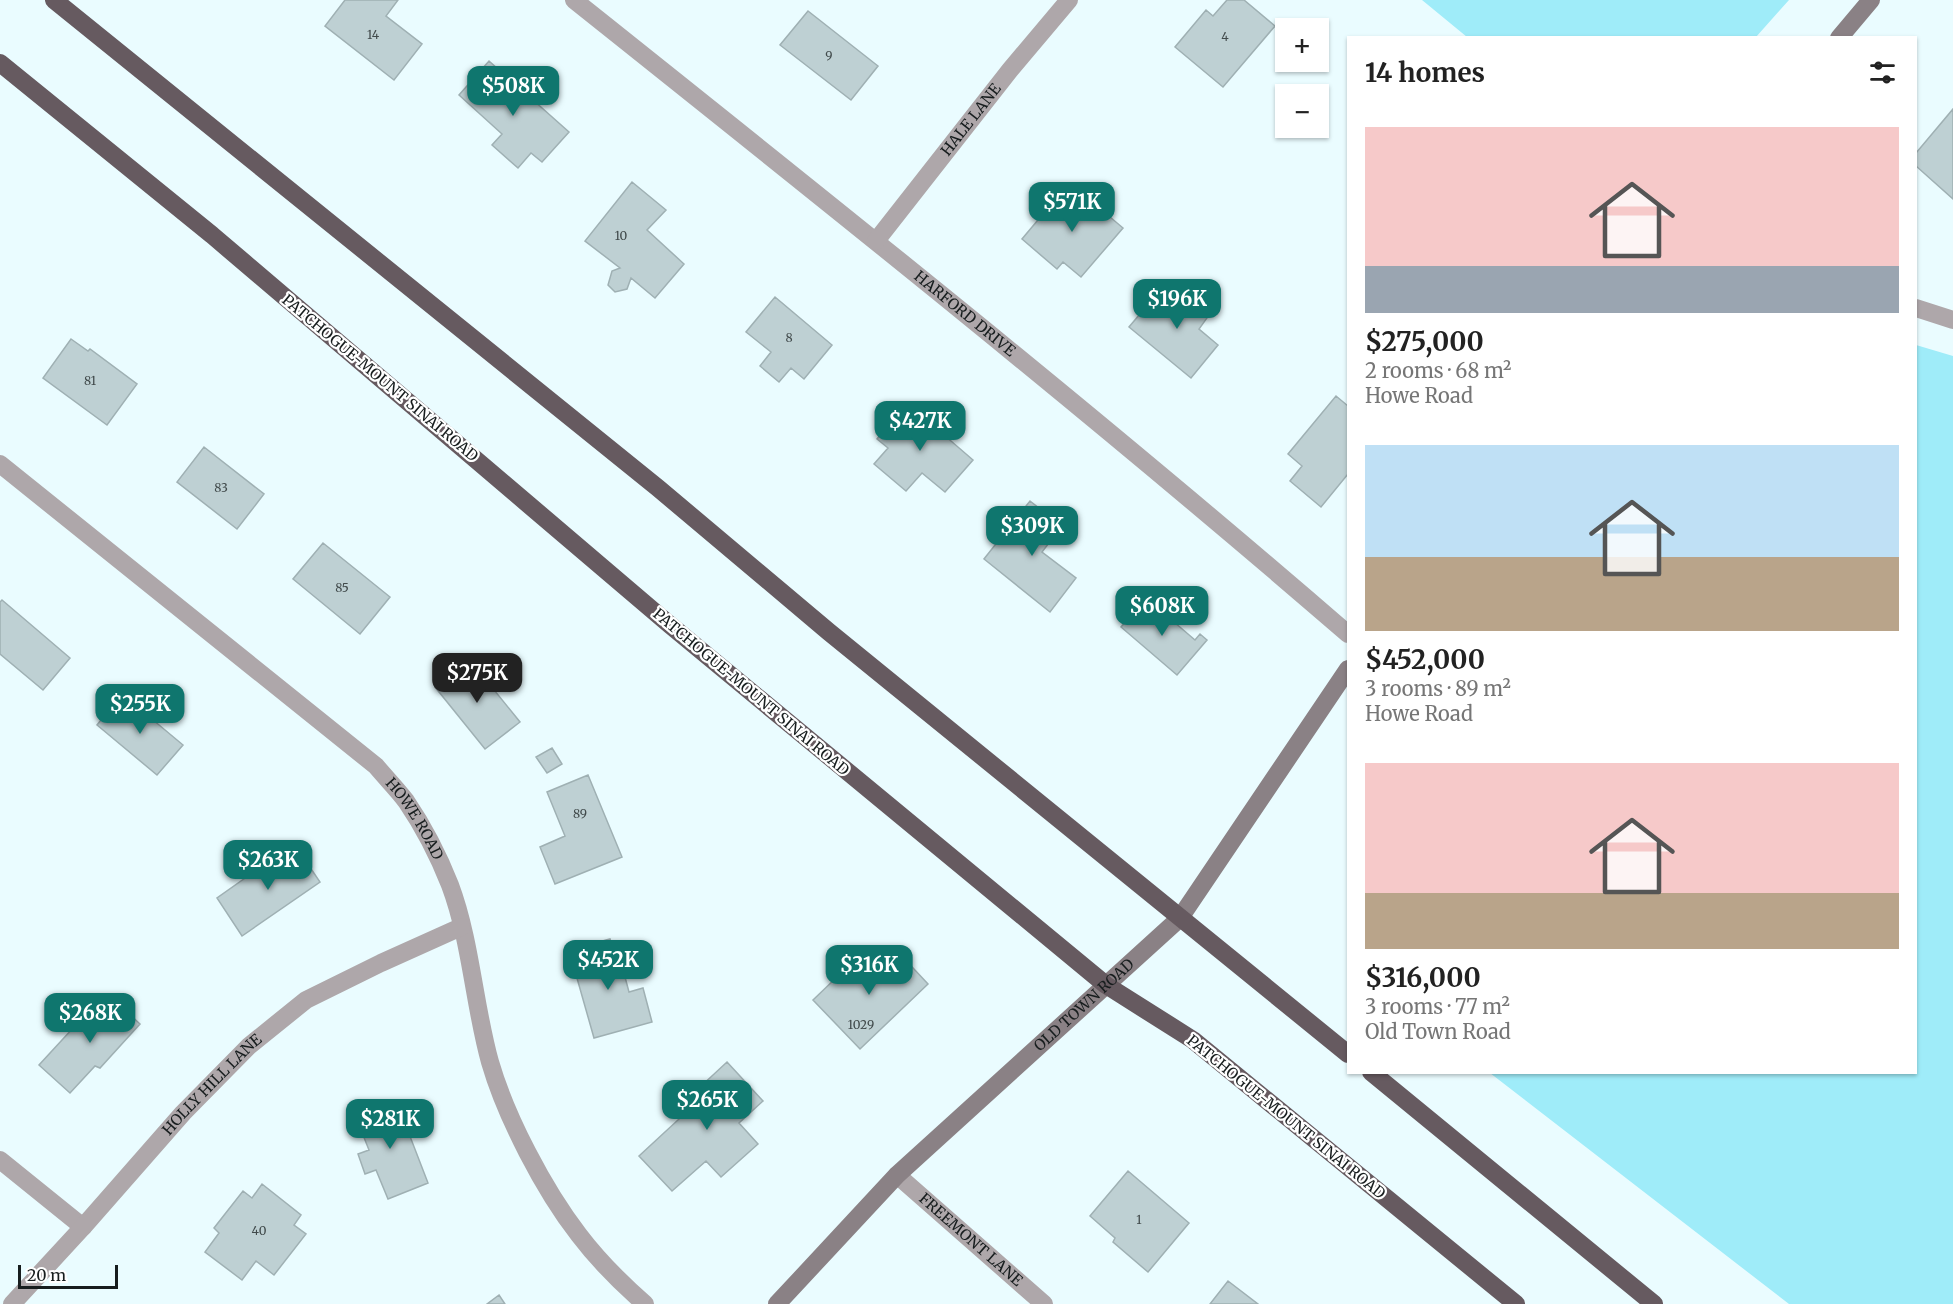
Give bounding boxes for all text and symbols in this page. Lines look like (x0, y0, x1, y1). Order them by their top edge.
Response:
map controls (1275, 18, 1329, 138)
button: + (1275, 18, 1329, 72)
house number: 14 (367, 27, 380, 42)
house number: 4 (1221, 29, 1229, 44)
house number: 9 (825, 48, 833, 63)
text: 14 homes (1365, 56, 1485, 89)
icon: filters (1866, 56, 1899, 89)
pin: $508K (471, 66, 555, 117)
text: $508K (481, 73, 545, 98)
street label: HALE LANE (936, 79, 1005, 159)
button: − (1275, 84, 1329, 138)
icon: home (1578, 166, 1686, 274)
pin: $571K (1030, 182, 1114, 233)
text: $571K (1043, 189, 1101, 214)
house number: 10 (615, 228, 628, 243)
street label: HARFORD DRIVE (911, 266, 1020, 360)
pin: $196K (1135, 279, 1219, 330)
text: $196K (1147, 286, 1207, 311)
street label: PATCHOGUE-MOUNT SINAI ROAD (278, 290, 482, 465)
text: $275,000 (1365, 325, 1484, 358)
house number: 8 (785, 330, 793, 345)
text: 2 rooms · 68 m² (1365, 358, 1512, 383)
house number: 81 (84, 373, 97, 388)
text: Howe Road (1365, 383, 1473, 408)
pin: $427K (878, 401, 962, 452)
text: $427K (889, 408, 951, 433)
house number: 83 (214, 480, 228, 495)
icon: home (1578, 484, 1686, 592)
pin: $309K (990, 506, 1074, 557)
text: $309K (1000, 513, 1064, 538)
house number: 85 (335, 580, 349, 595)
pin: $608K (1120, 586, 1204, 637)
text: $608K (1129, 593, 1195, 618)
street label: PATCHOGUE-MOUNT SINAI ROAD (649, 604, 853, 779)
text: $452,000 (1365, 643, 1485, 676)
pin: $275K (435, 653, 519, 704)
text: $275K (446, 660, 508, 685)
text: 3 rooms · 89 m² (1365, 676, 1511, 701)
pin: $255K (98, 684, 182, 735)
text: $255K (109, 691, 171, 716)
text: Howe Road (1365, 701, 1473, 726)
street label: HOWE ROAD (382, 774, 448, 863)
icon: home (1578, 802, 1686, 910)
house number: 89 (573, 806, 587, 821)
pin: $263K (226, 840, 310, 891)
text: $263K (237, 847, 299, 872)
pin: $452K (566, 940, 650, 991)
pin: $316K (827, 945, 911, 996)
text: $452K (577, 947, 639, 972)
text: $316K (840, 952, 898, 977)
street label: OLD TOWN ROAD (1030, 954, 1138, 1055)
text: $316,000 (1365, 961, 1481, 994)
pin: $268K (48, 993, 132, 1044)
text: 3 rooms · 77 m² (1365, 994, 1510, 1019)
text: $268K (58, 1000, 122, 1025)
house number: 1029 (848, 1017, 874, 1032)
text: Old Town Road (1365, 1019, 1511, 1044)
street label: HOLLY HILL LANE (158, 1029, 266, 1139)
street label: PATCHOGUE-MOUNT SINAI ROAD (1183, 1031, 1389, 1203)
pin: $265K (665, 1080, 749, 1131)
text: $265K (676, 1087, 738, 1112)
pin: $281K (348, 1099, 432, 1150)
text: $281K (360, 1106, 420, 1131)
street label: FREEMONT LANE (915, 1189, 1027, 1290)
house number: 1 (1136, 1212, 1142, 1227)
house number: 40 (252, 1223, 267, 1238)
scale bar (18, 1262, 118, 1290)
text: 20 m (27, 1265, 66, 1285)

